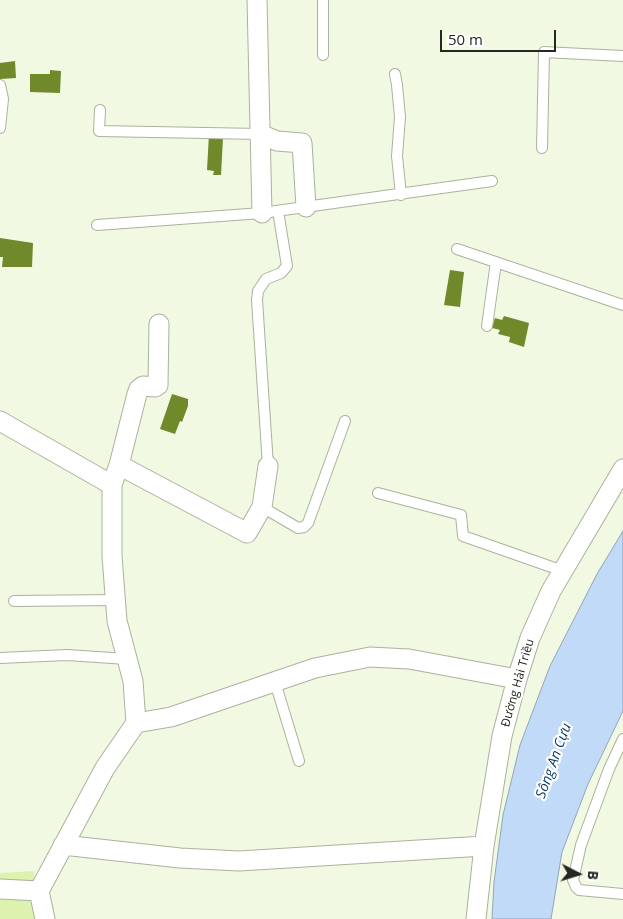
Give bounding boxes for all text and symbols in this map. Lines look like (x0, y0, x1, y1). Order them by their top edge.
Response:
scale bar (443, 20, 559, 52)
text: 50 m (448, 29, 483, 49)
street label: Đường Hải Triều (498, 637, 538, 729)
water label: Sông An Cựu (533, 721, 575, 801)
north arrow (553, 849, 603, 899)
text: B (584, 870, 603, 881)

